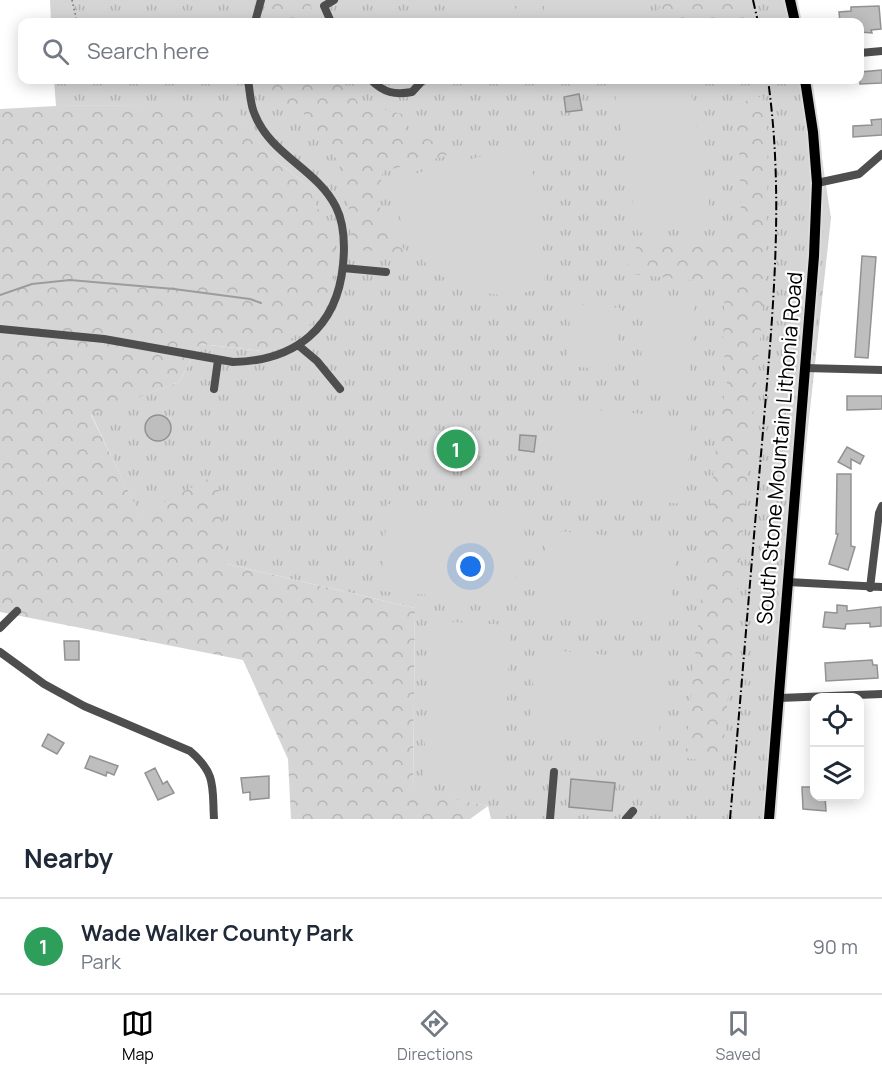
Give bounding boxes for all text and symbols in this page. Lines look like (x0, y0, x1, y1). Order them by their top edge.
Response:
search box (18, 18, 864, 84)
icon: search (39, 35, 72, 68)
text: Search here (87, 36, 209, 66)
street label: South Stone Mountain Lithonia Road (750, 271, 808, 625)
pin: 1 (436, 426, 476, 472)
your location (456, 552, 485, 581)
map controls (810, 693, 864, 801)
button: locate (810, 693, 864, 747)
button: layers (810, 747, 864, 801)
text: Nearby (24, 840, 113, 876)
text: Wade Walker County Park (81, 918, 353, 948)
text: 1 (39, 933, 48, 960)
text: 90 m (812, 933, 858, 960)
text: Park (81, 948, 121, 975)
tab: Map (121, 1007, 154, 1065)
tab: Directions (397, 1007, 473, 1065)
tab: Saved (716, 1007, 761, 1065)

